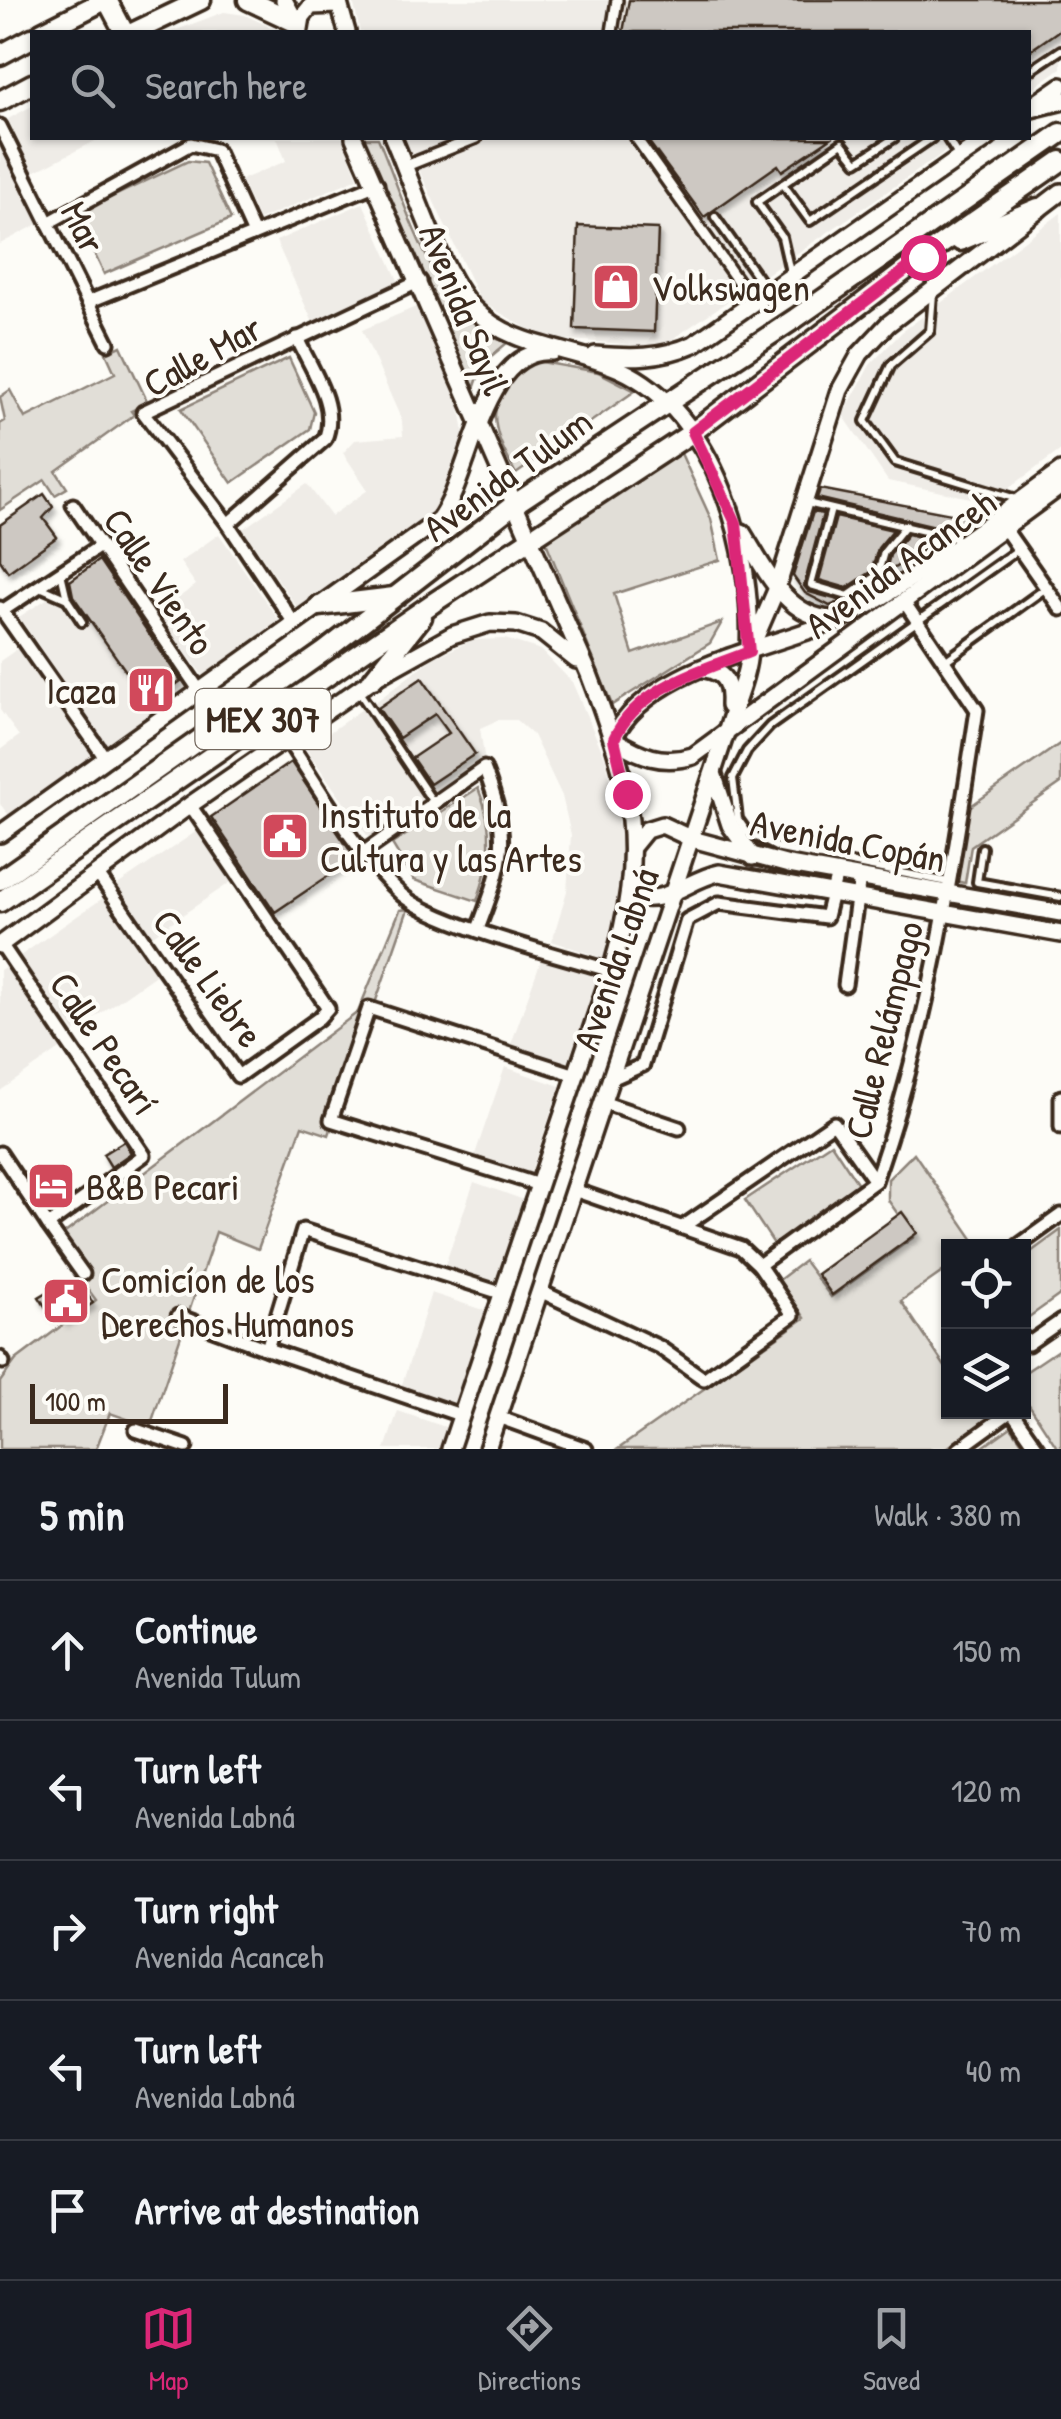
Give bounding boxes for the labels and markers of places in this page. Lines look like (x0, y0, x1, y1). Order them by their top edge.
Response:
shop icon: Volkswagen (590, 261, 642, 313)
place label: Volkswagen (651, 261, 810, 313)
place label: Icaza (46, 664, 116, 716)
restaurant icon: Icaza (125, 664, 177, 716)
place label: Instituto de la Cultura y las Artes (320, 788, 582, 884)
public building icon: Instituto de la Cultura y las Artes (259, 810, 311, 862)
hotel icon: B&B Pecari (25, 1160, 77, 1212)
place label: B&B Pecari (86, 1160, 240, 1212)
place label: Comicíon de los Derechos Humanos (101, 1253, 354, 1349)
public building icon: Comicíon de los Derechos Humanos (40, 1275, 92, 1327)

